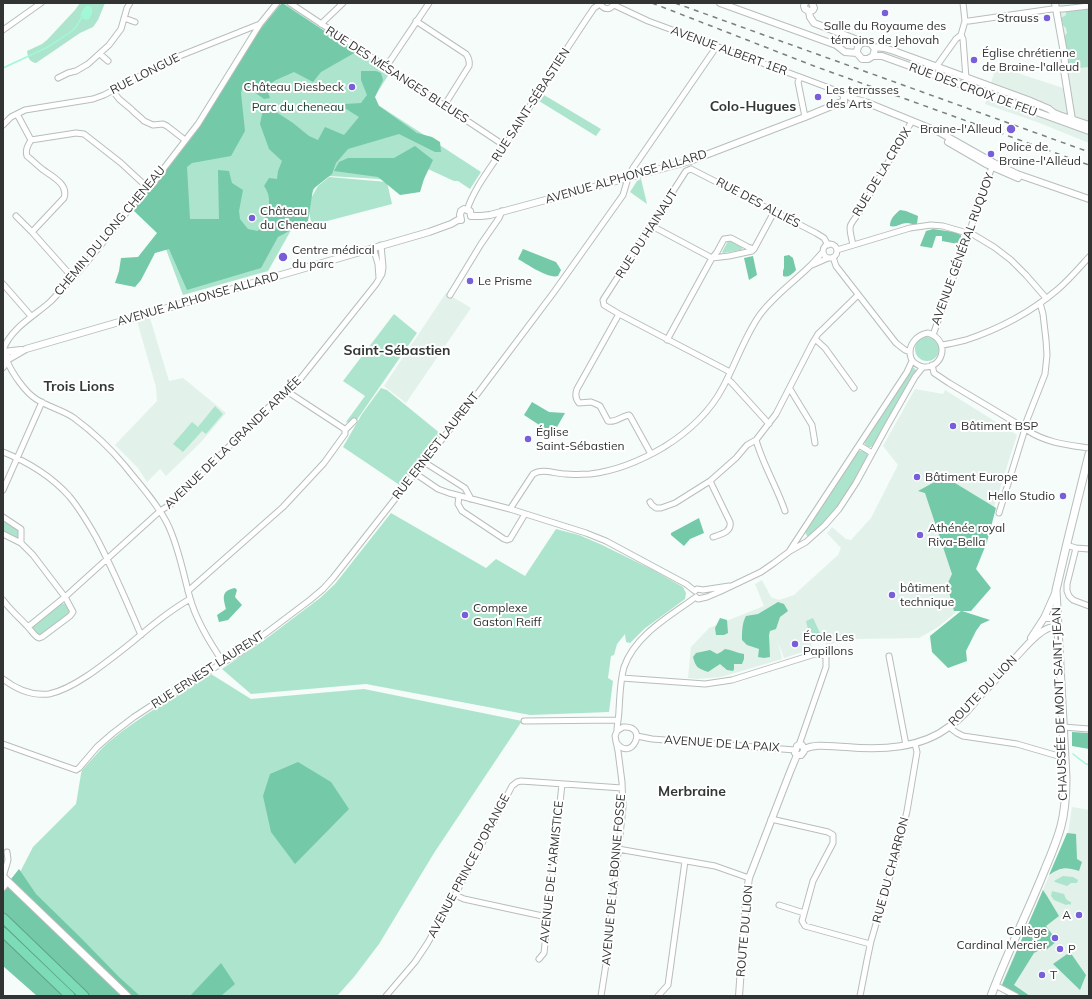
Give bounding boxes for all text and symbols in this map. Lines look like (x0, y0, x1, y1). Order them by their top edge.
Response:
marker: Salle du Royaume des témoins de Jehovah (880, 8, 890, 18)
place label: Strauss (997, 11, 1039, 25)
marker: Strauss (1042, 13, 1052, 23)
place label: Salle du Royaume des témoins de Jehovah (824, 19, 946, 47)
street label: RUE DES MÉSANGES BLEUES (323, 23, 471, 127)
street label: AVENUE ALBERT 1ER (669, 23, 789, 79)
street label: RUE SAINT-SÉBASTIEN (489, 46, 573, 164)
place label: Église chrétienne de Braine-l'alleud (982, 46, 1079, 74)
street label: RUE LONGUE (108, 50, 182, 98)
marker: Église chrétienne de Braine-l'alleud (969, 55, 979, 65)
street label: RUE DES CROIX DE FEU (907, 60, 1039, 120)
place label: Château Diesbeck (243, 80, 344, 94)
marker: Château Diesbeck (347, 82, 357, 92)
place label: Les terrasses des Arts (826, 83, 899, 111)
marker: Les terrasses des Arts (813, 92, 823, 102)
district label: Colo-Hugues (710, 99, 796, 115)
park label: Parc du cheneau (252, 100, 344, 114)
place label: Braine-l'Alleud (920, 122, 1002, 136)
marker: Braine-l'Alleud (1005, 123, 1017, 135)
street label: RUE DE LA CROIX (850, 125, 914, 219)
place label: Police de Braine-l'Alleud (999, 140, 1081, 168)
street label: AVENUE ALPHONSE ALLARD (544, 147, 708, 207)
marker: Police de Braine-l'Alleud (986, 149, 996, 159)
street label: CHEMIN DU LONG CHENEAU (51, 163, 169, 299)
street label: AVENUE GÉNÉRAL RUQUOY (929, 171, 997, 327)
street label: RUE DES ALLIÉS (713, 175, 803, 231)
street label: RUE DU HAINAUT (613, 187, 681, 281)
place label: Château du Cheneau (260, 204, 327, 232)
marker: Château du Cheneau (247, 213, 257, 223)
place label: Centre médical du parc (292, 243, 375, 271)
marker: Centre médical du parc (277, 251, 289, 263)
street label: AVENUE ALPHONSE ALLARD (116, 269, 280, 329)
place label: Le Prisme (478, 274, 532, 288)
marker: Le Prisme (465, 276, 475, 286)
district label: Saint-Sébastien (344, 343, 450, 359)
street label: AVENUE DE LA GRANDE ARMÉE (162, 374, 304, 512)
district label: Trois Lions (44, 379, 114, 395)
street label: RUE ERNEST LAURENT (390, 390, 482, 502)
place label: Bâtiment BSP (961, 419, 1038, 433)
marker: Bâtiment BSP (948, 421, 958, 431)
place label: Église Saint-Sébastien (536, 425, 624, 453)
marker: Église Saint-Sébastien (523, 434, 533, 444)
place label: Bâtiment Europe (925, 470, 1018, 484)
marker: Bâtiment Europe (912, 472, 922, 482)
place label: Hello Studio (988, 489, 1055, 503)
marker: Hello Studio (1058, 491, 1068, 501)
place label: Athénée royal Riva-Bella (928, 521, 1005, 549)
marker: Athénée royal Riva-Bella (915, 530, 925, 540)
place label: bâtiment technique (900, 581, 954, 609)
marker: bâtiment technique (887, 590, 897, 600)
place label: Complexe Gaston Reiff (473, 601, 541, 629)
street label: CHAUSSÉE DE MONT SAINT-JEAN (1049, 607, 1071, 801)
marker: Complexe Gaston Reiff (460, 610, 470, 620)
street label: RUE ERNEST LAURENT (149, 628, 267, 712)
place label: École Les Papillons (803, 630, 854, 658)
marker: École Les Papillons (790, 639, 800, 649)
street label: ROUTE DU LION (946, 653, 1020, 729)
street label: AVENUE DE LA PAIX (664, 733, 780, 755)
district label: Merbraine (658, 784, 726, 800)
street label: AVENUE PRINCE D'ORANGE (425, 792, 513, 940)
street label: AVENUE DE LA BONNE FOSSE (599, 794, 629, 966)
street label: AVENUE DE L'ARMISTICE (537, 800, 567, 944)
street label: RUE DU CHARRON (870, 815, 912, 925)
street label: ROUTE DU LION (734, 884, 756, 978)
place label: A (1062, 908, 1071, 922)
marker: A (1074, 910, 1084, 920)
place label: Collège Cardinal Mercier (956, 924, 1047, 952)
marker: Collège Cardinal Mercier (1050, 933, 1060, 943)
place label: P (1068, 942, 1076, 956)
marker: P (1055, 944, 1065, 954)
place label: T (1050, 968, 1057, 982)
marker: T (1037, 970, 1047, 980)

